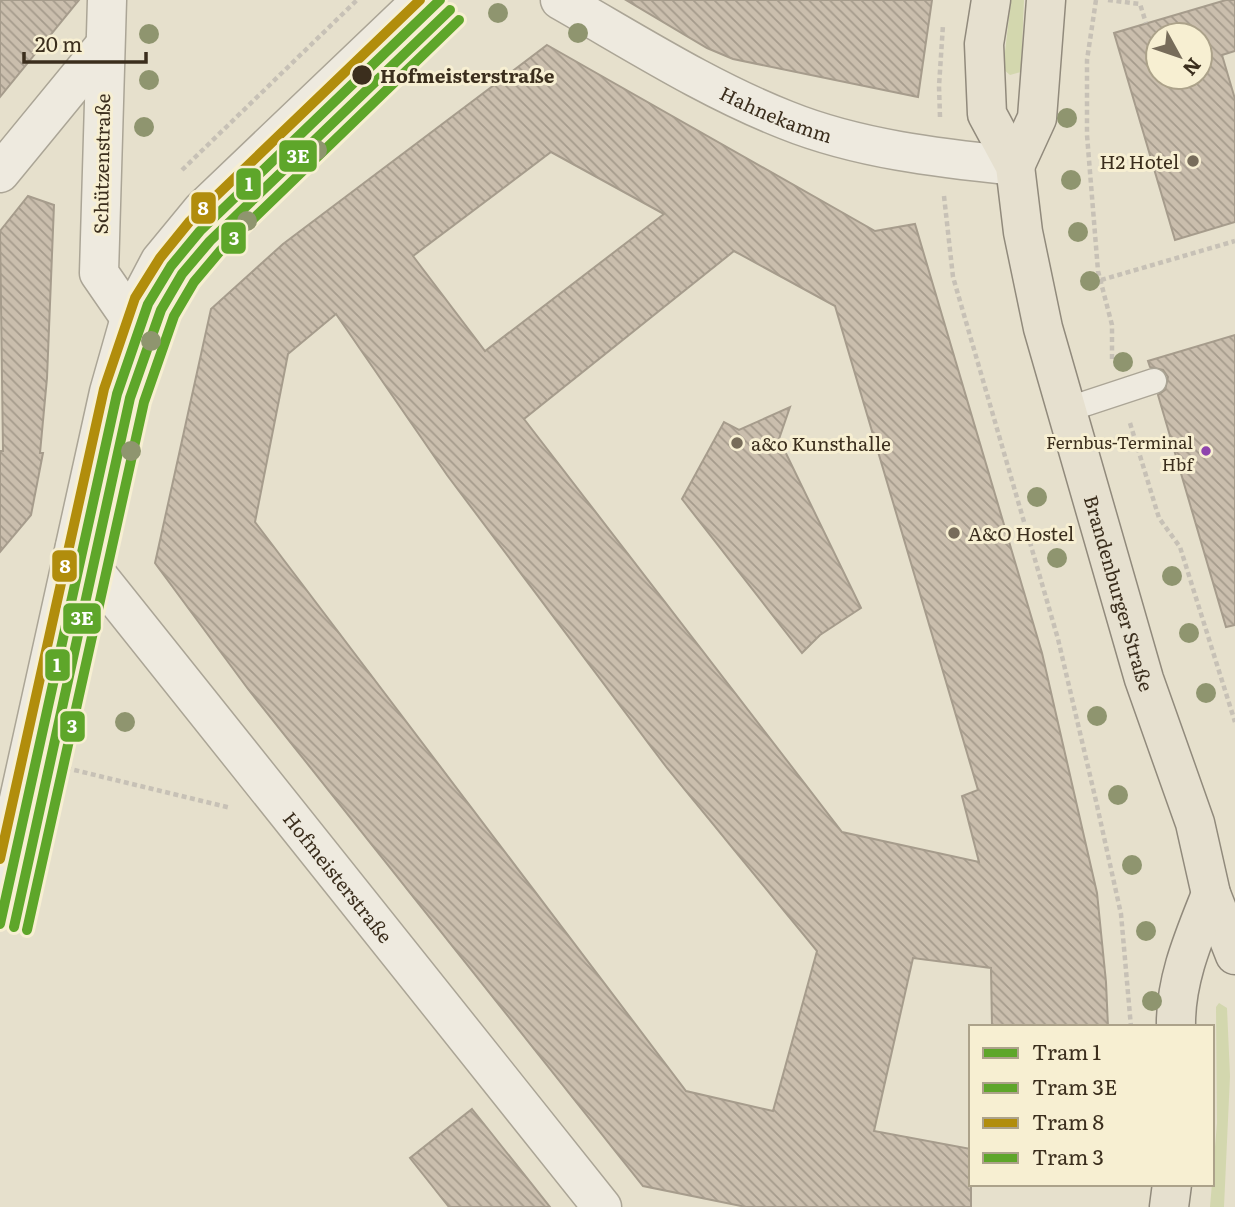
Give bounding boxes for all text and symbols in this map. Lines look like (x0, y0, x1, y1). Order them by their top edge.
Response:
scale bar (24, 21, 147, 65)
north arrow (1144, 21, 1214, 91)
text: 20 m (35, 27, 82, 58)
text: N (1177, 52, 1209, 83)
place label: Hofmeisterstraße (380, 61, 555, 89)
marker: Hofmeisterstraße (350, 63, 374, 87)
street label: Hahnekamm (715, 78, 836, 149)
street label: Schützenstraße (86, 93, 116, 235)
line badge: 3E (278, 139, 318, 173)
text: 3E (286, 141, 310, 169)
place label: H2 Hotel (1100, 147, 1179, 175)
marker: H2 Hotel (1185, 153, 1201, 169)
line badge: 1 (235, 167, 262, 201)
text: 1 (245, 169, 253, 197)
line badge: 8 (190, 191, 217, 225)
text: 8 (197, 193, 209, 221)
line badge: 3 (220, 221, 247, 255)
text: 3 (229, 223, 239, 251)
place label: a&o Kunsthalle (751, 429, 891, 457)
place label: Fernbus-Terminal Hbf (1046, 429, 1194, 476)
marker: a&o Kunsthalle (729, 435, 745, 451)
marker: Fernbus-Terminal Hbf (1199, 444, 1213, 458)
street label: Brandenburger Straße (1078, 492, 1161, 695)
place label: A&O Hostel (968, 519, 1074, 547)
marker: A&O Hostel (946, 525, 962, 541)
line badge: 8 (51, 549, 78, 583)
text: 8 (59, 551, 71, 579)
line badge: 3E (62, 602, 102, 635)
text: 3E (70, 603, 94, 631)
line badge: 1 (44, 648, 71, 682)
text: 1 (53, 650, 61, 678)
line badge: 3 (59, 710, 86, 743)
text: 3 (67, 711, 77, 739)
street label: Hofmeisterstraße (277, 805, 400, 949)
legend (969, 1025, 1214, 1186)
text: Tram 1 (1032, 1035, 1102, 1066)
text: Tram 3E (1032, 1070, 1117, 1101)
text: Tram 8 (1032, 1105, 1104, 1136)
text: Tram 3 (1032, 1140, 1104, 1171)

